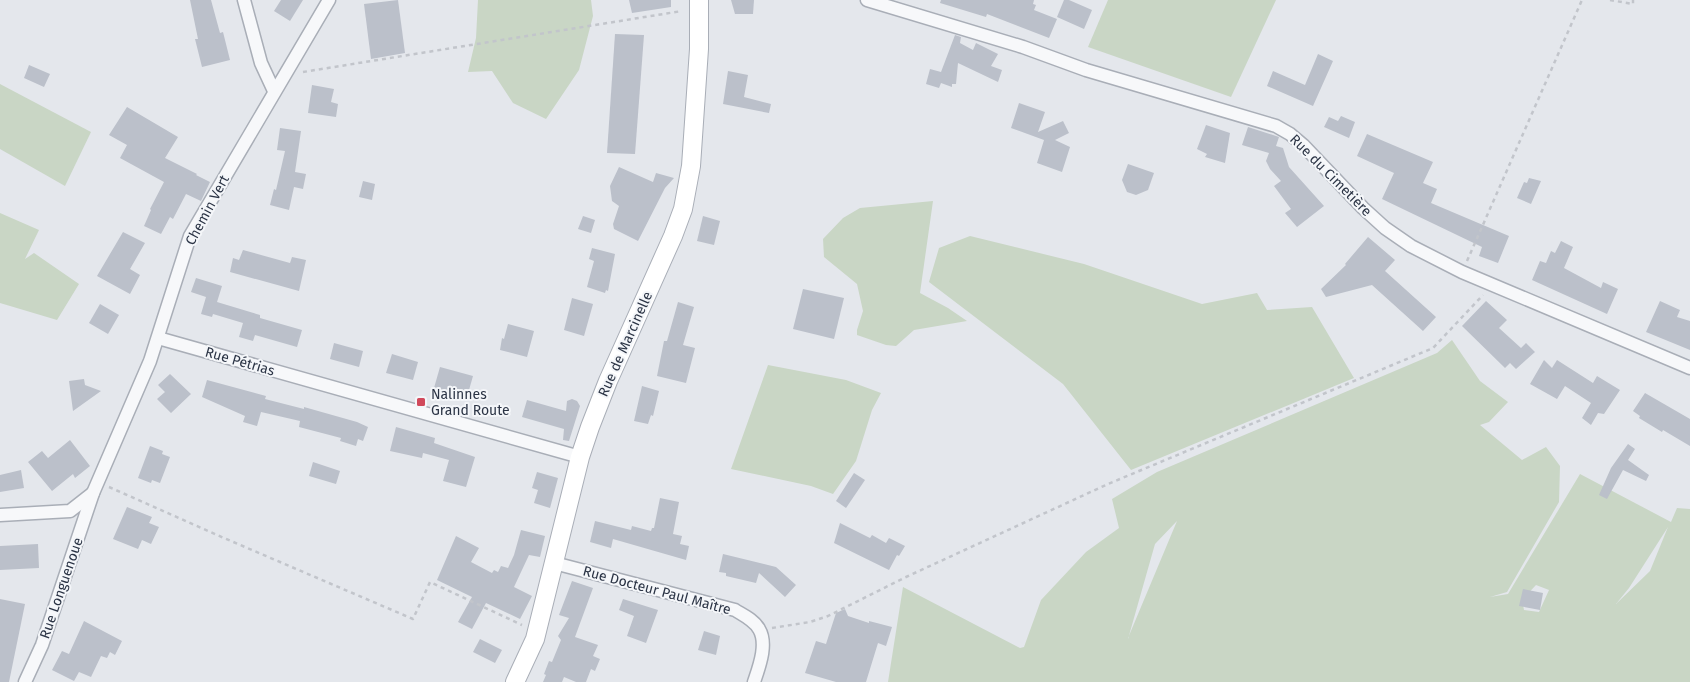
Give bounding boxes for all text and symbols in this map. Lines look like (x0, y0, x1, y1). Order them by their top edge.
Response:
street label: Rue du Cimetière (1286, 131, 1375, 220)
street label: Chemin Vert (182, 171, 233, 248)
street label: Rue de Marcinelle (595, 289, 656, 399)
street label: Rue Pétrias (203, 343, 277, 380)
place label: Nalinnes Grand Route (431, 386, 510, 419)
marker: Nalinnes Grand Route (415, 396, 427, 408)
street label: Rue Longuenoue (36, 535, 87, 641)
street label: Rue Docteur Paul Maître (581, 563, 733, 618)

